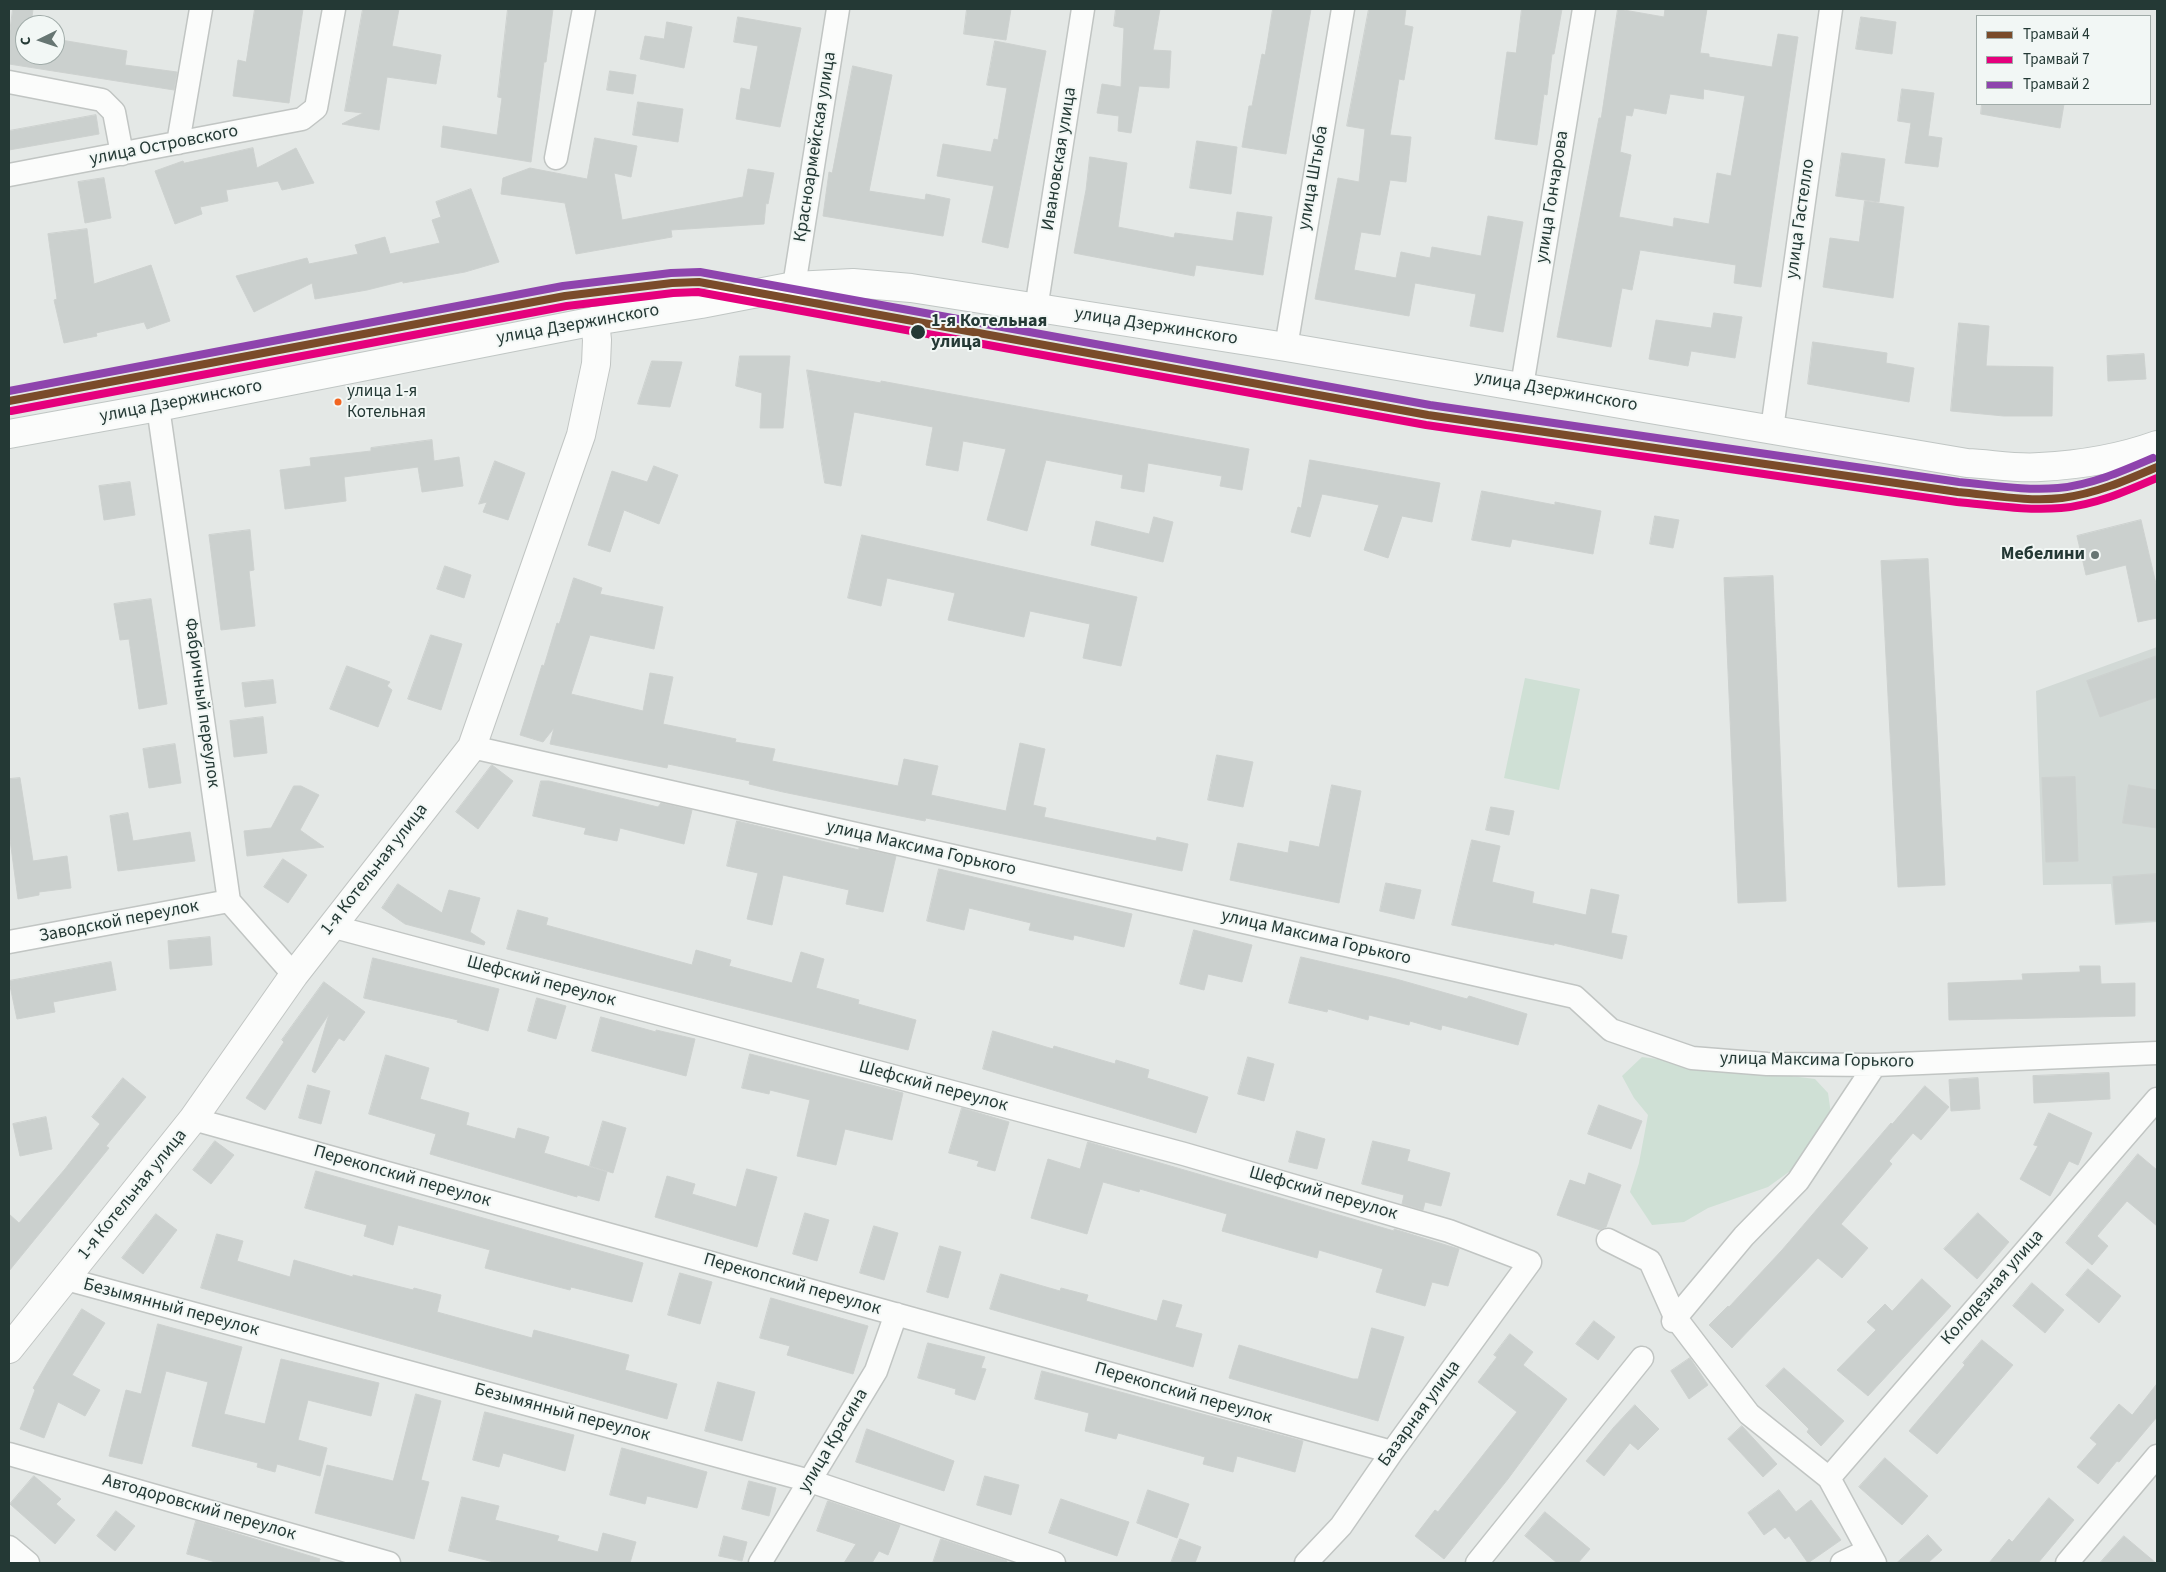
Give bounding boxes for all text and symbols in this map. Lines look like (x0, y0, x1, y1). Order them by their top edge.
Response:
north arrow (15, 15, 65, 65)
legend (1976, 15, 2151, 105)
text: Трамвай 4 (2023, 24, 2090, 45)
text: С (16, 36, 36, 46)
text: Трамвай 7 (2023, 49, 2090, 70)
street label: Красноармейская улица (790, 50, 842, 244)
text: Трамвай 2 (2023, 74, 2090, 95)
street label: Ивановская улица (1038, 86, 1082, 232)
street label: улица Островского (88, 121, 240, 171)
street label: улица Штыба (1294, 124, 1334, 232)
street label: улица Гончарова (1532, 129, 1574, 265)
street label: улица Гастелло (1782, 158, 1820, 280)
street label: улица Дзержинского (495, 300, 661, 350)
street label: улица Дзержинского (1073, 303, 1239, 351)
place label: 1-я Котельная улица (931, 311, 1047, 354)
marker: 1-я Котельная улица (909, 323, 927, 341)
street label: улица Дзержинского (1473, 367, 1639, 417)
street label: улица Дзержинского (98, 376, 264, 428)
place label: улица 1-я Котельная (347, 382, 426, 422)
marker: улица 1-я Котельная (333, 397, 343, 407)
place label: Мебелини (2001, 544, 2085, 566)
marker: Мебелини (2089, 549, 2101, 561)
street label: Фабричный переулок (178, 617, 224, 789)
street label: 1-я Котельная улица (317, 800, 433, 940)
street label: улица Максима Горького (824, 817, 1018, 881)
street label: Заводской переулок (37, 896, 201, 948)
street label: улица Максима Горького (1219, 906, 1413, 970)
street label: Шефский переулок (464, 952, 618, 1012)
street label: улица Максима Горького (1720, 1049, 1914, 1073)
street label: Шефский переулок (856, 1057, 1010, 1117)
street label: 1-я Котельная улица (74, 1125, 192, 1265)
street label: Перекопский переулок (311, 1141, 493, 1213)
street label: Шефский переулок (1246, 1162, 1400, 1226)
street label: Колодезная улица (1937, 1226, 2049, 1350)
street label: Перекопский переулок (701, 1249, 883, 1321)
street label: Безымянный переулок (81, 1274, 261, 1342)
street label: Базарная улица (1374, 1357, 1466, 1471)
street label: Перекопский переулок (1092, 1358, 1274, 1430)
street label: Безымянный переулок (472, 1379, 652, 1447)
street label: улица Красина (794, 1385, 874, 1497)
street label: Автодоровский переулок (100, 1470, 298, 1546)

